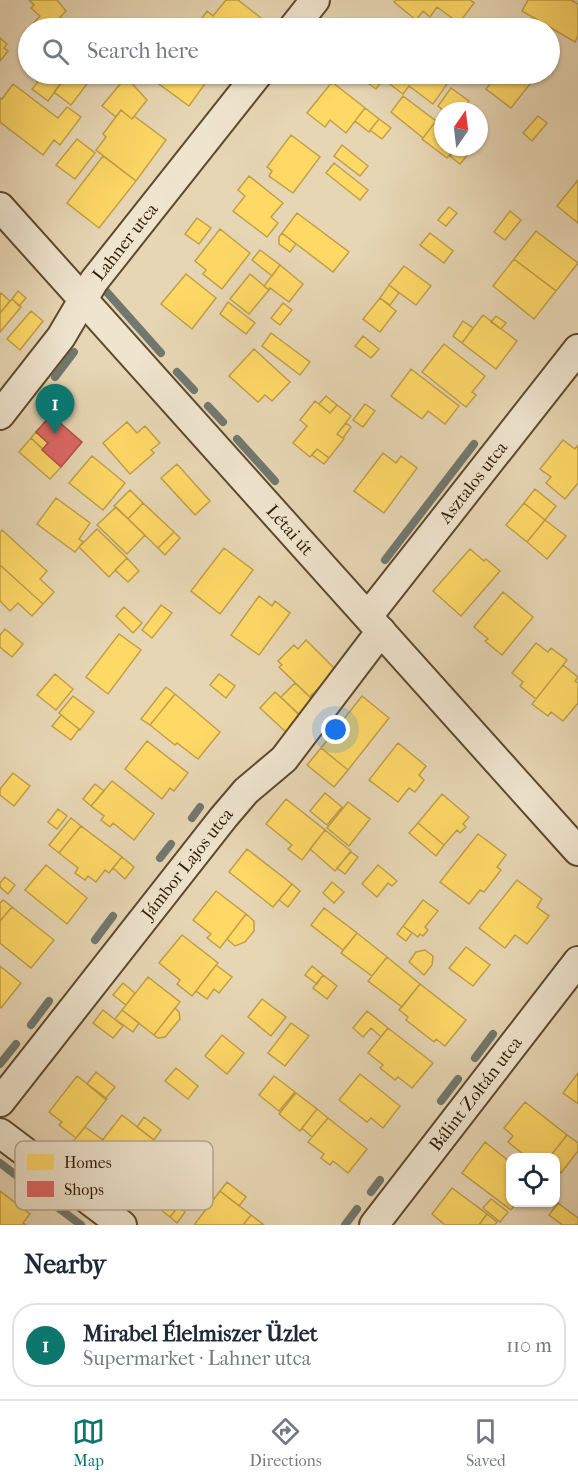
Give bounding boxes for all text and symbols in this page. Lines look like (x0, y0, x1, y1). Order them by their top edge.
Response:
search box (18, 18, 560, 84)
icon: search (39, 35, 72, 68)
text: Search here (87, 38, 199, 64)
north arrow (434, 102, 488, 156)
street label: Lahner utca (88, 198, 163, 285)
pin: 1 (36, 384, 74, 434)
street label: Asztalos utca (434, 437, 512, 528)
street label: Létai út (262, 501, 318, 560)
your location (321, 715, 350, 744)
street label: Jámbor Lajos utca (136, 803, 238, 925)
street label: Bálint Zoltán utca (425, 1032, 527, 1155)
legend (15, 1141, 213, 1210)
text: Homes (64, 1153, 112, 1172)
map controls (506, 1153, 560, 1207)
button: locate (506, 1153, 560, 1207)
text: Shops (64, 1180, 104, 1199)
text: Nearby (24, 1249, 106, 1280)
text: Mirabel Élelmiszer Üzlet (83, 1321, 318, 1347)
text: 1 (42, 1334, 49, 1357)
text: 110 m (506, 1334, 552, 1357)
text: Supermarket · Lahner utca (83, 1347, 311, 1370)
tab: Map (72, 1415, 105, 1470)
tab: Directions (250, 1415, 322, 1470)
tab: Saved (466, 1415, 506, 1470)

